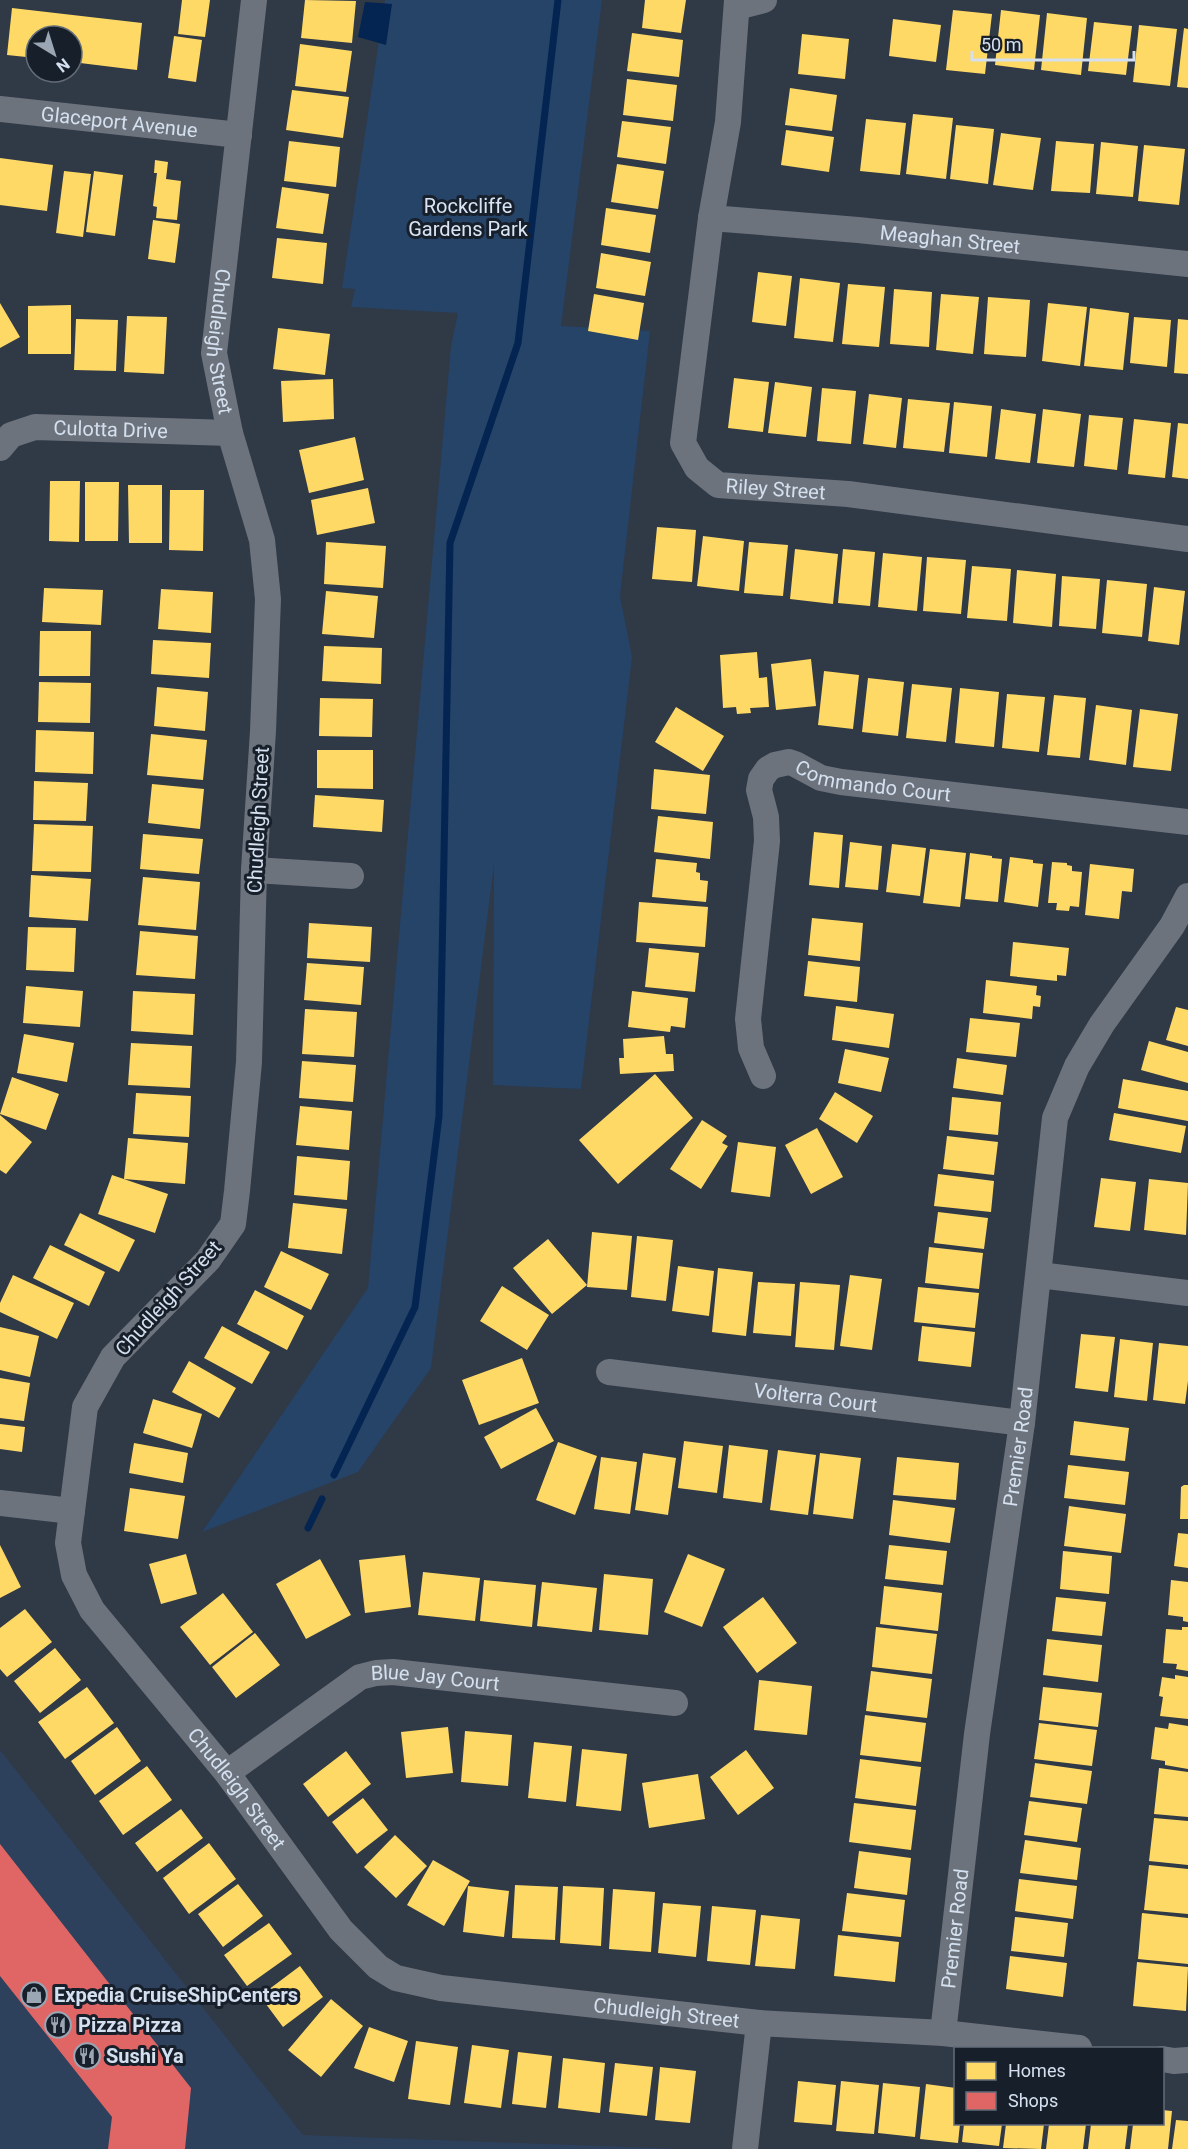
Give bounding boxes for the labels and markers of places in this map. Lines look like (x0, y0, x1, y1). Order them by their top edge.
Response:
shop icon: Expedia CruiseShipCenters (19, 1980, 49, 2010)
place label: Expedia CruiseShipCenters (54, 1983, 298, 2007)
restaurant icon: Pizza Pizza (43, 2010, 73, 2040)
place label: Pizza Pizza (78, 2013, 182, 2037)
restaurant icon: Sushi Ya (72, 2041, 102, 2071)
place label: Sushi Ya (106, 2044, 184, 2068)

